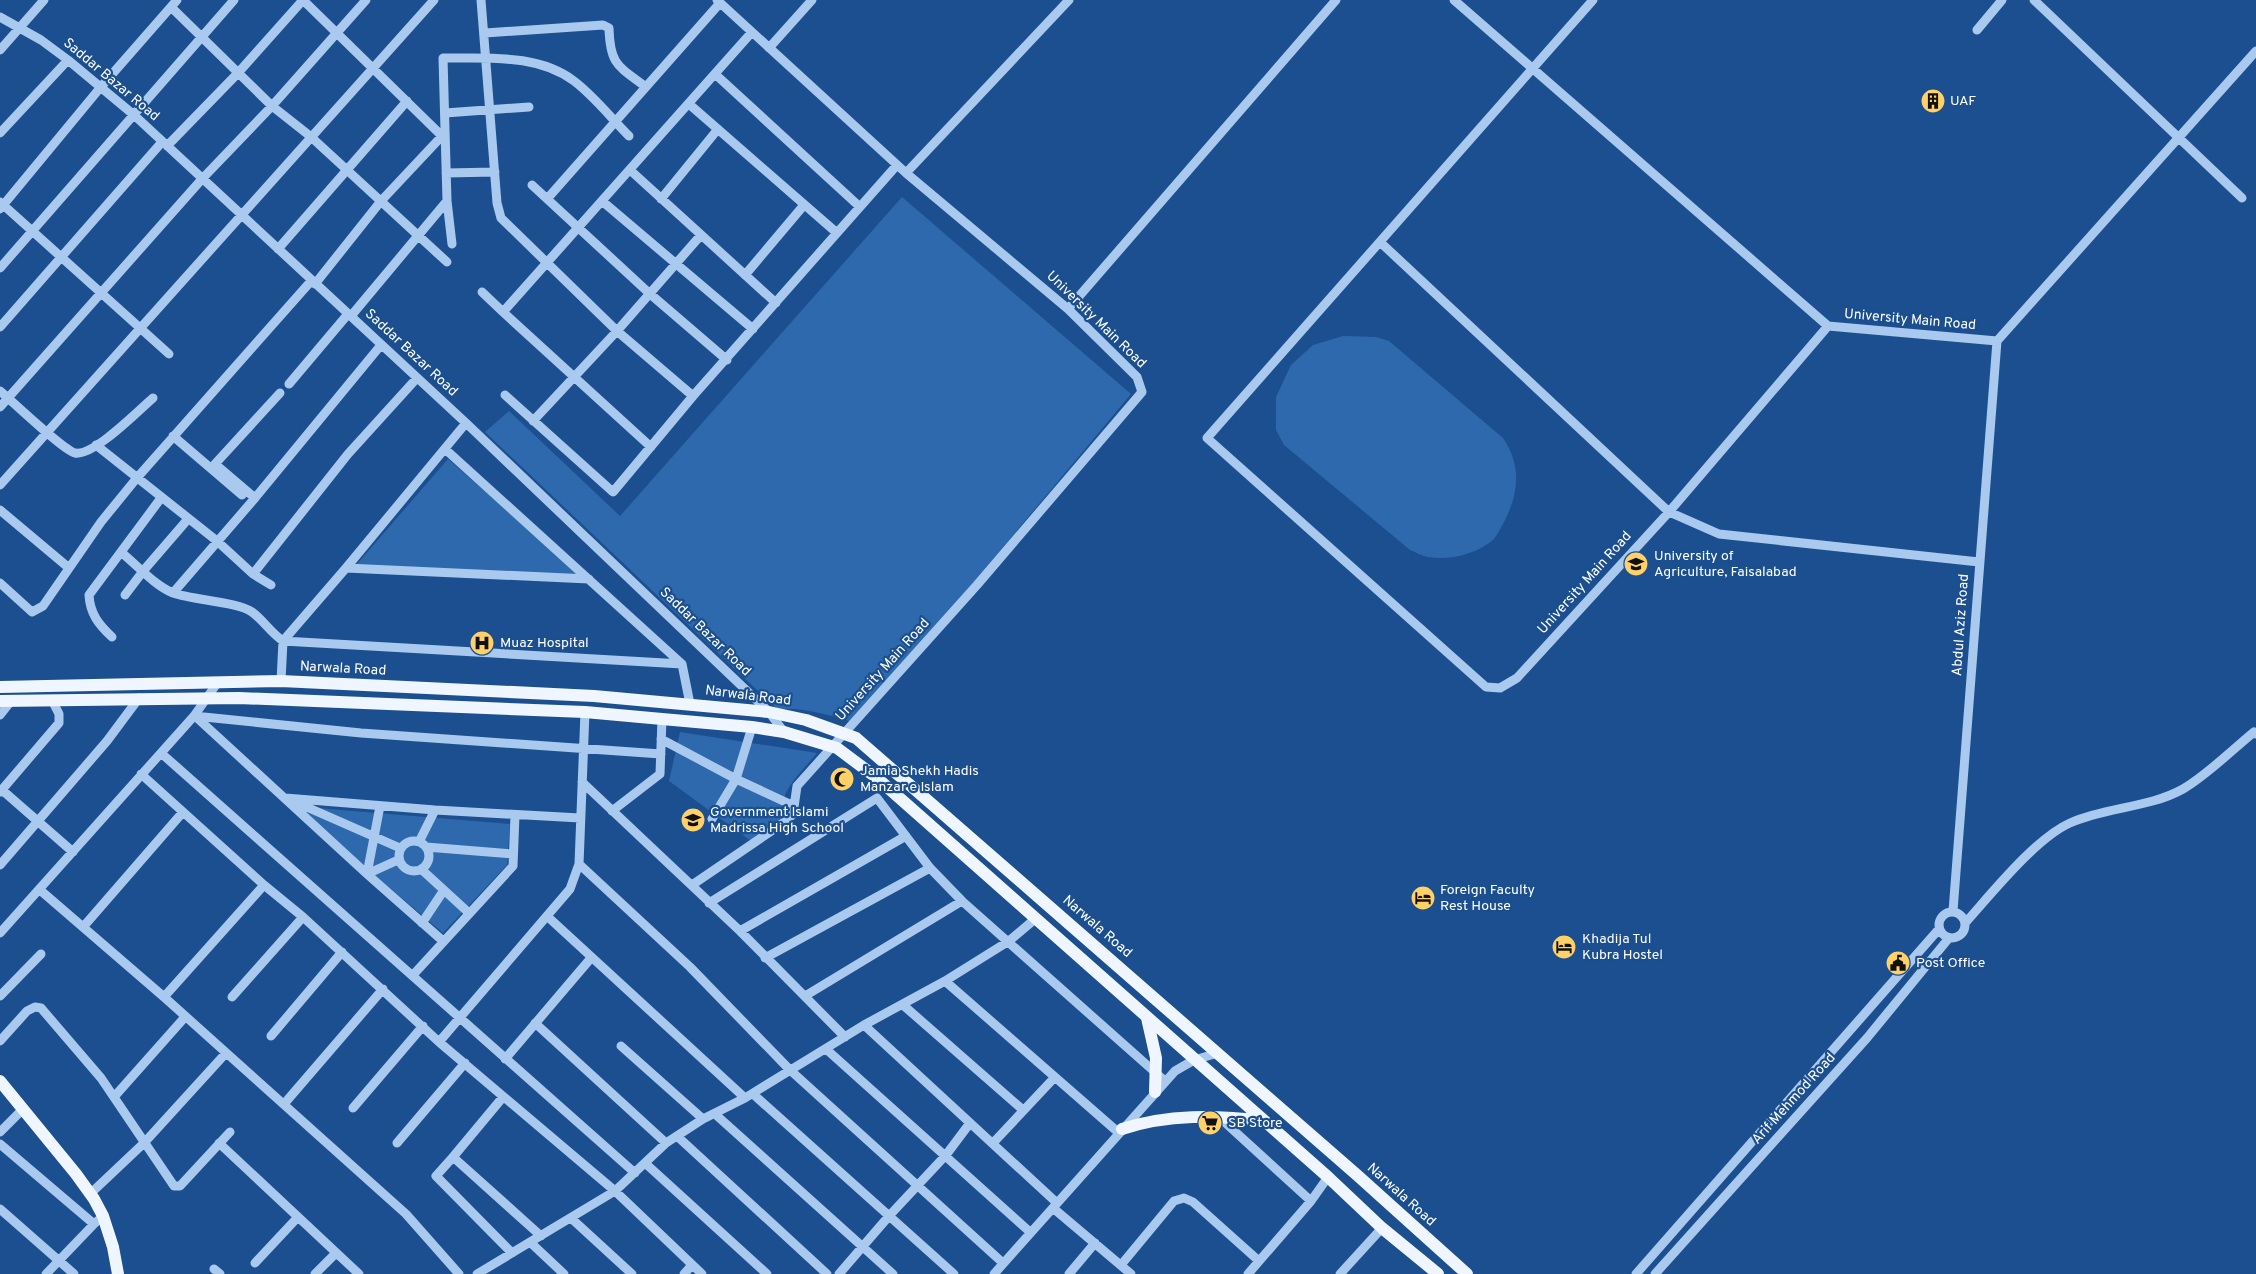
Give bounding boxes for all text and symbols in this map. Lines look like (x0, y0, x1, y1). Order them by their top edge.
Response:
street label: Saddar Bazar Road (59, 35, 163, 125)
building icon: UAF (1920, 88, 1946, 114)
place label: UAF (1950, 93, 1976, 110)
street label: University Main Road (1042, 268, 1150, 372)
street label: Saddar Bazar Road (361, 306, 461, 400)
street label: University Main Road (1843, 306, 1977, 334)
street label: University Main Road (1534, 528, 1636, 638)
place label: University of Agriculture, Faisalabad (1654, 548, 1797, 581)
school or university icon: University of Agriculture, Faisalabad (1623, 551, 1649, 577)
street label: Abdul Aziz Road (1949, 573, 1973, 677)
street label: Saddar Bazar Road (656, 584, 754, 680)
street label: University Main Road (832, 615, 934, 725)
hospital icon: Muaz Hospital (469, 630, 495, 656)
place label: Muaz Hospital (500, 635, 589, 652)
street label: Narwala Road (299, 658, 387, 680)
street label: Narwala Road (704, 682, 792, 710)
place label: Jamia Shekh Hadis Manzar e Islam (860, 763, 979, 796)
mosque icon: Jamia Shekh Hadis Manzar e Islam (829, 766, 855, 792)
place label: Government Islami Madrissa High School (710, 804, 844, 837)
school or university icon: Government Islami Madrissa High School (680, 807, 706, 833)
place label: Foreign Faculty Rest House (1440, 882, 1535, 915)
hotel icon: Foreign Faculty Rest House (1410, 885, 1436, 911)
street label: Narwala Road (1059, 892, 1135, 962)
place label: Khadija Tul Kubra Hostel (1582, 931, 1663, 964)
hotel icon: Khadija Tul Kubra Hostel (1551, 934, 1577, 960)
public building icon: Post Office (1885, 950, 1911, 976)
place label: Post Office (1916, 955, 1985, 972)
street label: Arif Mehmod Road (1749, 1050, 1839, 1148)
supermarket icon: SB Store (1197, 1110, 1223, 1136)
place label: SB Store (1228, 1115, 1283, 1132)
street label: Narwala Road (1363, 1160, 1439, 1230)

